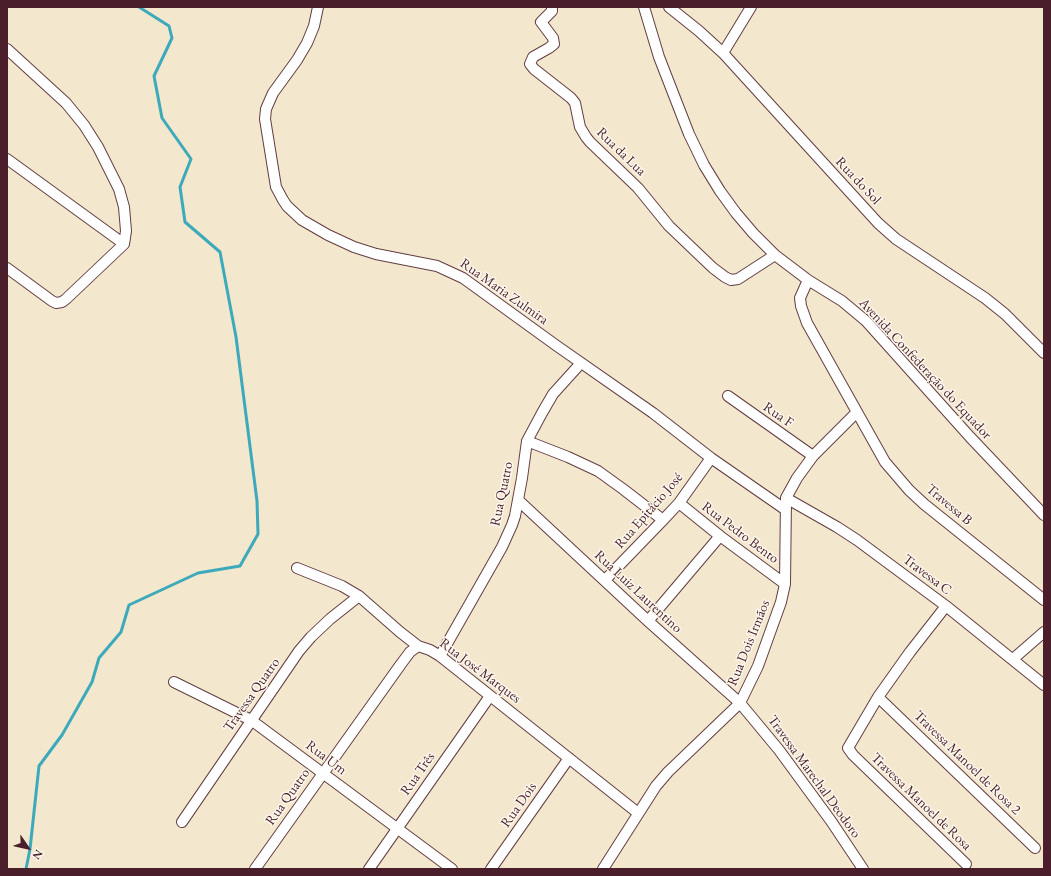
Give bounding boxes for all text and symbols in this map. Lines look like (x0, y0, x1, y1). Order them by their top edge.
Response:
street label: Rua da Lua (593, 124, 649, 180)
street label: Rua do Sol (832, 154, 884, 208)
street label: Rua Maria Zulmira (457, 255, 551, 329)
street label: Avenida Confederação do Equador (855, 295, 995, 443)
street label: Rua F (760, 399, 796, 431)
street label: Rua Quatro (487, 460, 517, 528)
street label: Rua Epitácio José (612, 470, 686, 552)
street label: Travessa B (923, 481, 975, 529)
street label: Rua Pedro Bento (698, 499, 782, 567)
street label: Rua Luiz Laurentino (591, 547, 685, 637)
street label: Travessa C (899, 551, 955, 599)
street label: Rua Dois Irmãos (724, 598, 774, 688)
street label: Rua José Marques (436, 635, 524, 707)
street label: Travessa Quatro (220, 655, 284, 735)
street label: Travessa Manoel de Rosa 2 (910, 708, 1024, 818)
street label: Travessa Marechal Deodoro (764, 712, 864, 842)
street label: Rua Um (302, 737, 350, 779)
street label: Rua Três (397, 749, 439, 799)
street label: Travessa Manoel de Rosa (867, 750, 975, 854)
street label: Rua Quatro (262, 765, 314, 829)
street label: Rua Dois (497, 779, 541, 831)
north arrow (8, 828, 48, 868)
text: N (30, 847, 46, 862)

